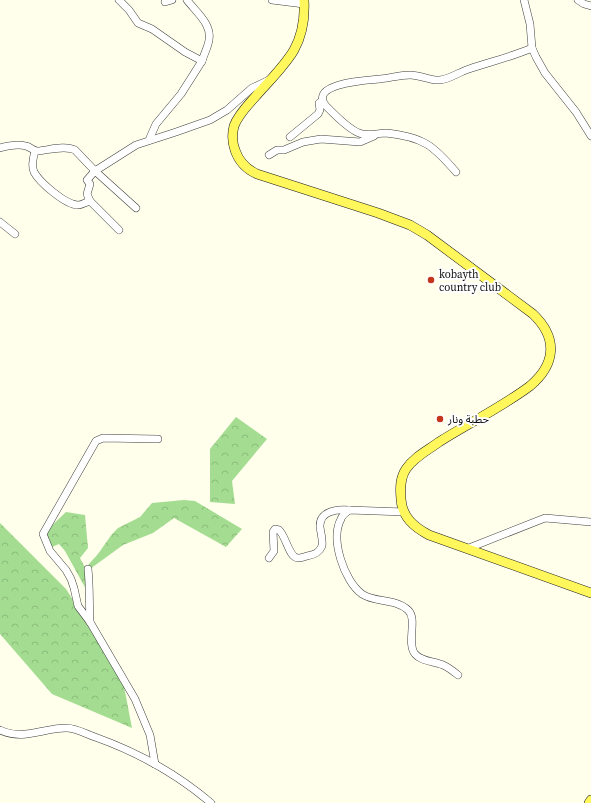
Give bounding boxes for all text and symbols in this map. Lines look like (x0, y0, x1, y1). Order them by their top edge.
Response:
place label: kobayth country club (439, 267, 501, 295)
marker: kobayth country club (426, 275, 436, 285)
place label: حطبة ونار (447, 412, 490, 427)
marker: حطبة ونار (435, 414, 445, 424)

